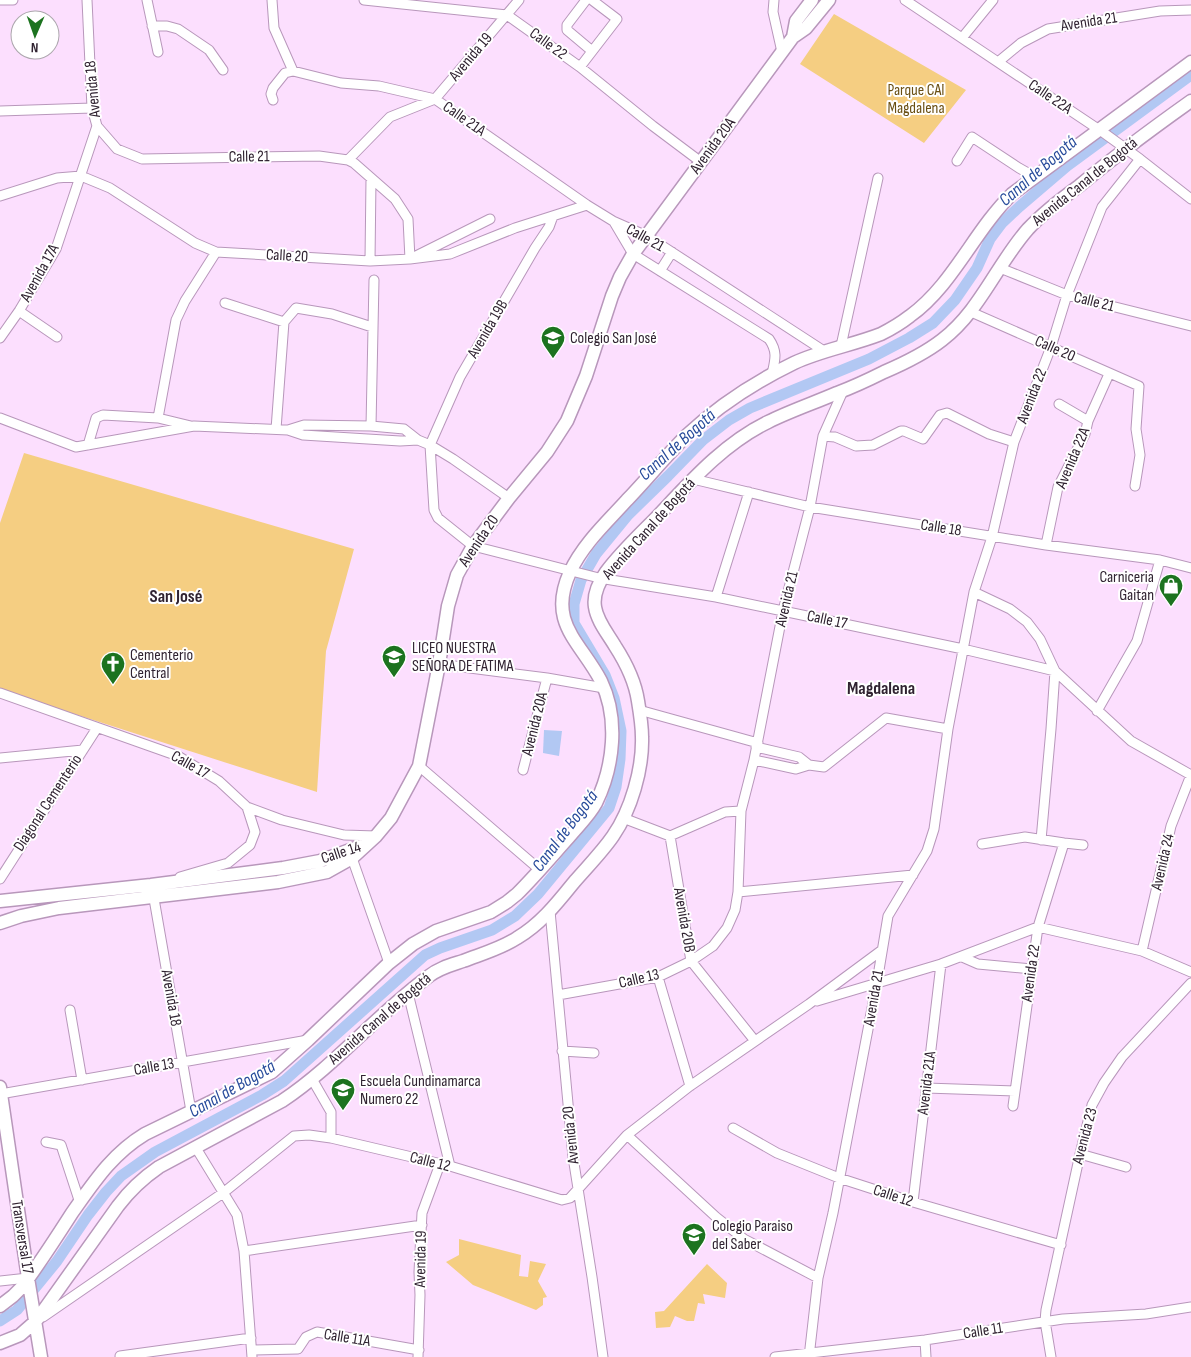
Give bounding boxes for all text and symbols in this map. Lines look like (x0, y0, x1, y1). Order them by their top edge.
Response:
street label: Avenida 21 (1059, 8, 1119, 36)
north arrow (10, 10, 60, 60)
street label: Calle 22 (526, 24, 570, 64)
street label: Avenida 19 (445, 29, 497, 86)
text: N (31, 39, 39, 56)
street label: Avenida 18 (81, 60, 105, 119)
street label: Calle 22A (1025, 76, 1076, 119)
park label: Parque CAI Magdalena (887, 81, 945, 118)
street label: Calle 21A (439, 97, 489, 141)
street label: Avenida 20A (686, 114, 740, 179)
water label: Canal de Bogotá (995, 131, 1082, 210)
street label: Avenida Canal de Bogotá (1028, 134, 1141, 231)
street label: Calle 21 (228, 147, 270, 167)
street label: Calle 21 (623, 220, 668, 256)
street label: Avenida 17A (16, 241, 64, 306)
street label: Calle 20 (265, 245, 309, 267)
street label: Calle 21 (1072, 288, 1116, 316)
street label: Avenida 19B (463, 296, 512, 362)
school or university icon: Colegio San José (540, 325, 566, 359)
place label: Colegio San José (570, 329, 657, 348)
street label: Calle 20 (1032, 332, 1078, 366)
street label: Avenida 22 (1012, 366, 1051, 427)
water label: Canal de Bogotá (634, 405, 720, 485)
street label: Avenida 22A (1051, 425, 1094, 492)
street label: Avenida Canal de Bogotá (598, 474, 699, 584)
street label: Avenida 20 (454, 512, 503, 571)
street label: Calle 18 (919, 515, 963, 541)
place label: Carniceria Gaitan (1099, 568, 1154, 605)
street label: Avenida 21 (771, 569, 803, 630)
shop icon: Carniceria Gaitan (1158, 573, 1184, 607)
district label: San José (150, 586, 202, 607)
street label: Calle 17 (805, 606, 849, 634)
place label: LICEO NUESTRA SEÑORA DE FATIMA (412, 639, 514, 676)
school or university icon: LICEO NUESTRA SEÑORA DE FATIMA (381, 644, 407, 678)
place label: Cementerio Central (130, 646, 193, 683)
church icon: Cementerio Central (100, 651, 126, 685)
district label: Magdalena (847, 678, 915, 699)
street label: Avenida 20A (518, 690, 552, 759)
street label: Calle 17 (168, 747, 213, 783)
street label: Diagonal Cementerio (10, 751, 86, 855)
water label: Canal de Bogotá (528, 786, 603, 876)
street label: Avenida 24 (1147, 832, 1179, 893)
street label: Calle 14 (319, 838, 364, 868)
street label: Avenida 20B (669, 885, 699, 954)
street label: Avenida 22 (1017, 943, 1044, 1004)
street label: Calle 13 (617, 965, 661, 993)
street label: Avenida 18 (157, 967, 185, 1028)
street label: Avenida 21 (860, 968, 888, 1029)
street label: Avenida Canal de Bogotá (324, 969, 435, 1069)
street label: Avenida 21A (914, 1050, 940, 1117)
street label: Calle 13 (132, 1054, 176, 1080)
water label: Canal de Bogotá (185, 1056, 280, 1122)
place label: Escuela Cundinamarca Numero 22 (360, 1072, 481, 1109)
school or university icon: Escuela Cundinamarca Numero 22 (330, 1077, 356, 1111)
street label: Avenida 20 (559, 1105, 584, 1166)
street label: Avenida 23 (1068, 1106, 1102, 1167)
street label: Calle 12 (408, 1148, 452, 1176)
street label: Calle 12 (871, 1181, 915, 1211)
street label: Transversal 17 (7, 1199, 37, 1276)
place label: Colegio Paraiso del Saber (712, 1217, 793, 1254)
school or university icon: Colegio Paraiso del Saber (681, 1222, 707, 1256)
street label: Avenida 19 (411, 1230, 431, 1289)
street label: Calle 11 (962, 1318, 1005, 1343)
street label: Calle 11A (322, 1325, 372, 1351)

